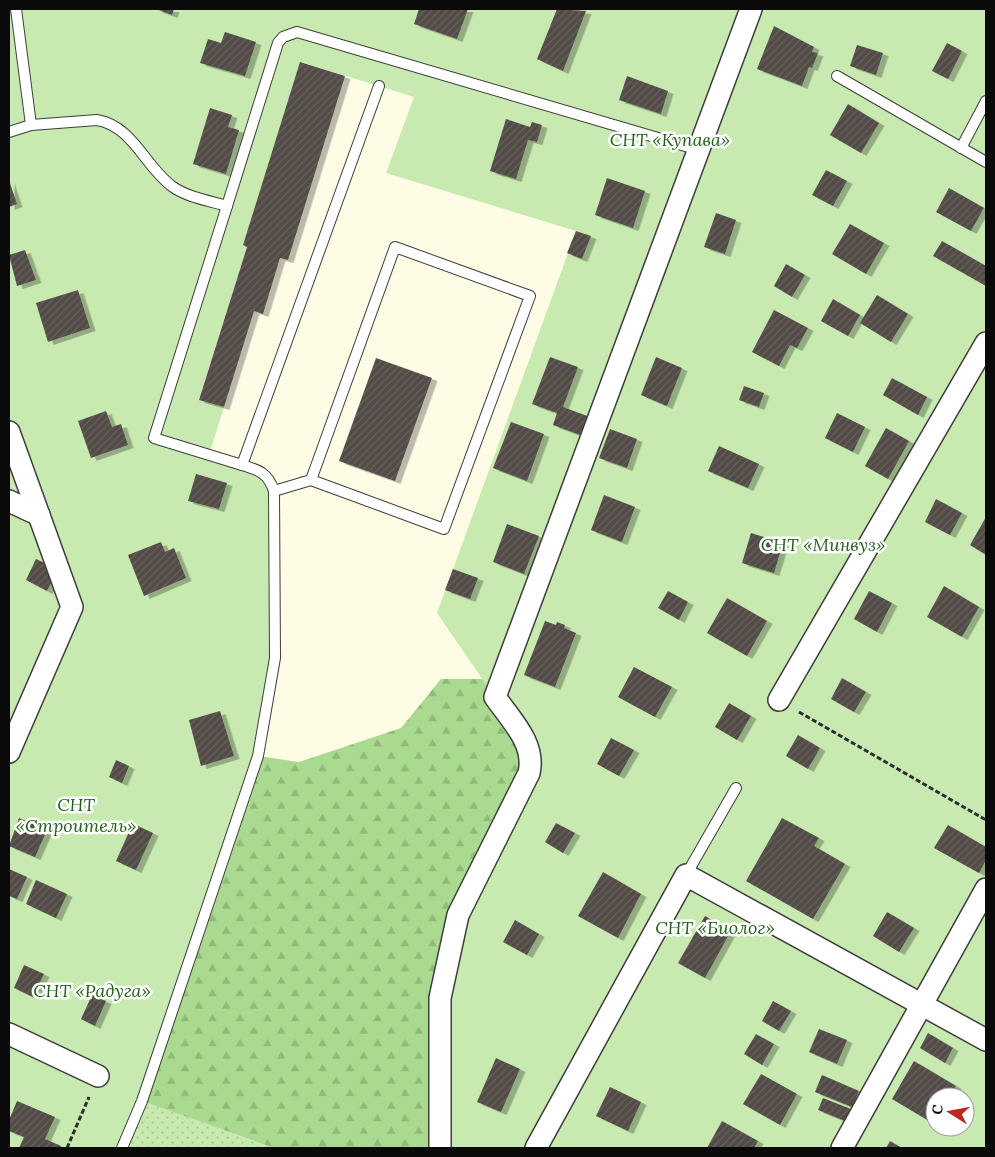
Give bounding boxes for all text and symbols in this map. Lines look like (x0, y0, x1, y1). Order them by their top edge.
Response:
park label: СНТ «Купава» (610, 128, 730, 151)
park label: СНТ «Минвуз» (761, 533, 885, 556)
park label: СНТ «Строитель» (16, 793, 136, 837)
park label: СНТ «Биолог» (655, 916, 775, 939)
park label: СНТ «Радуга» (33, 979, 151, 1002)
north arrow (925, 1087, 975, 1137)
text: С (927, 1103, 947, 1116)

